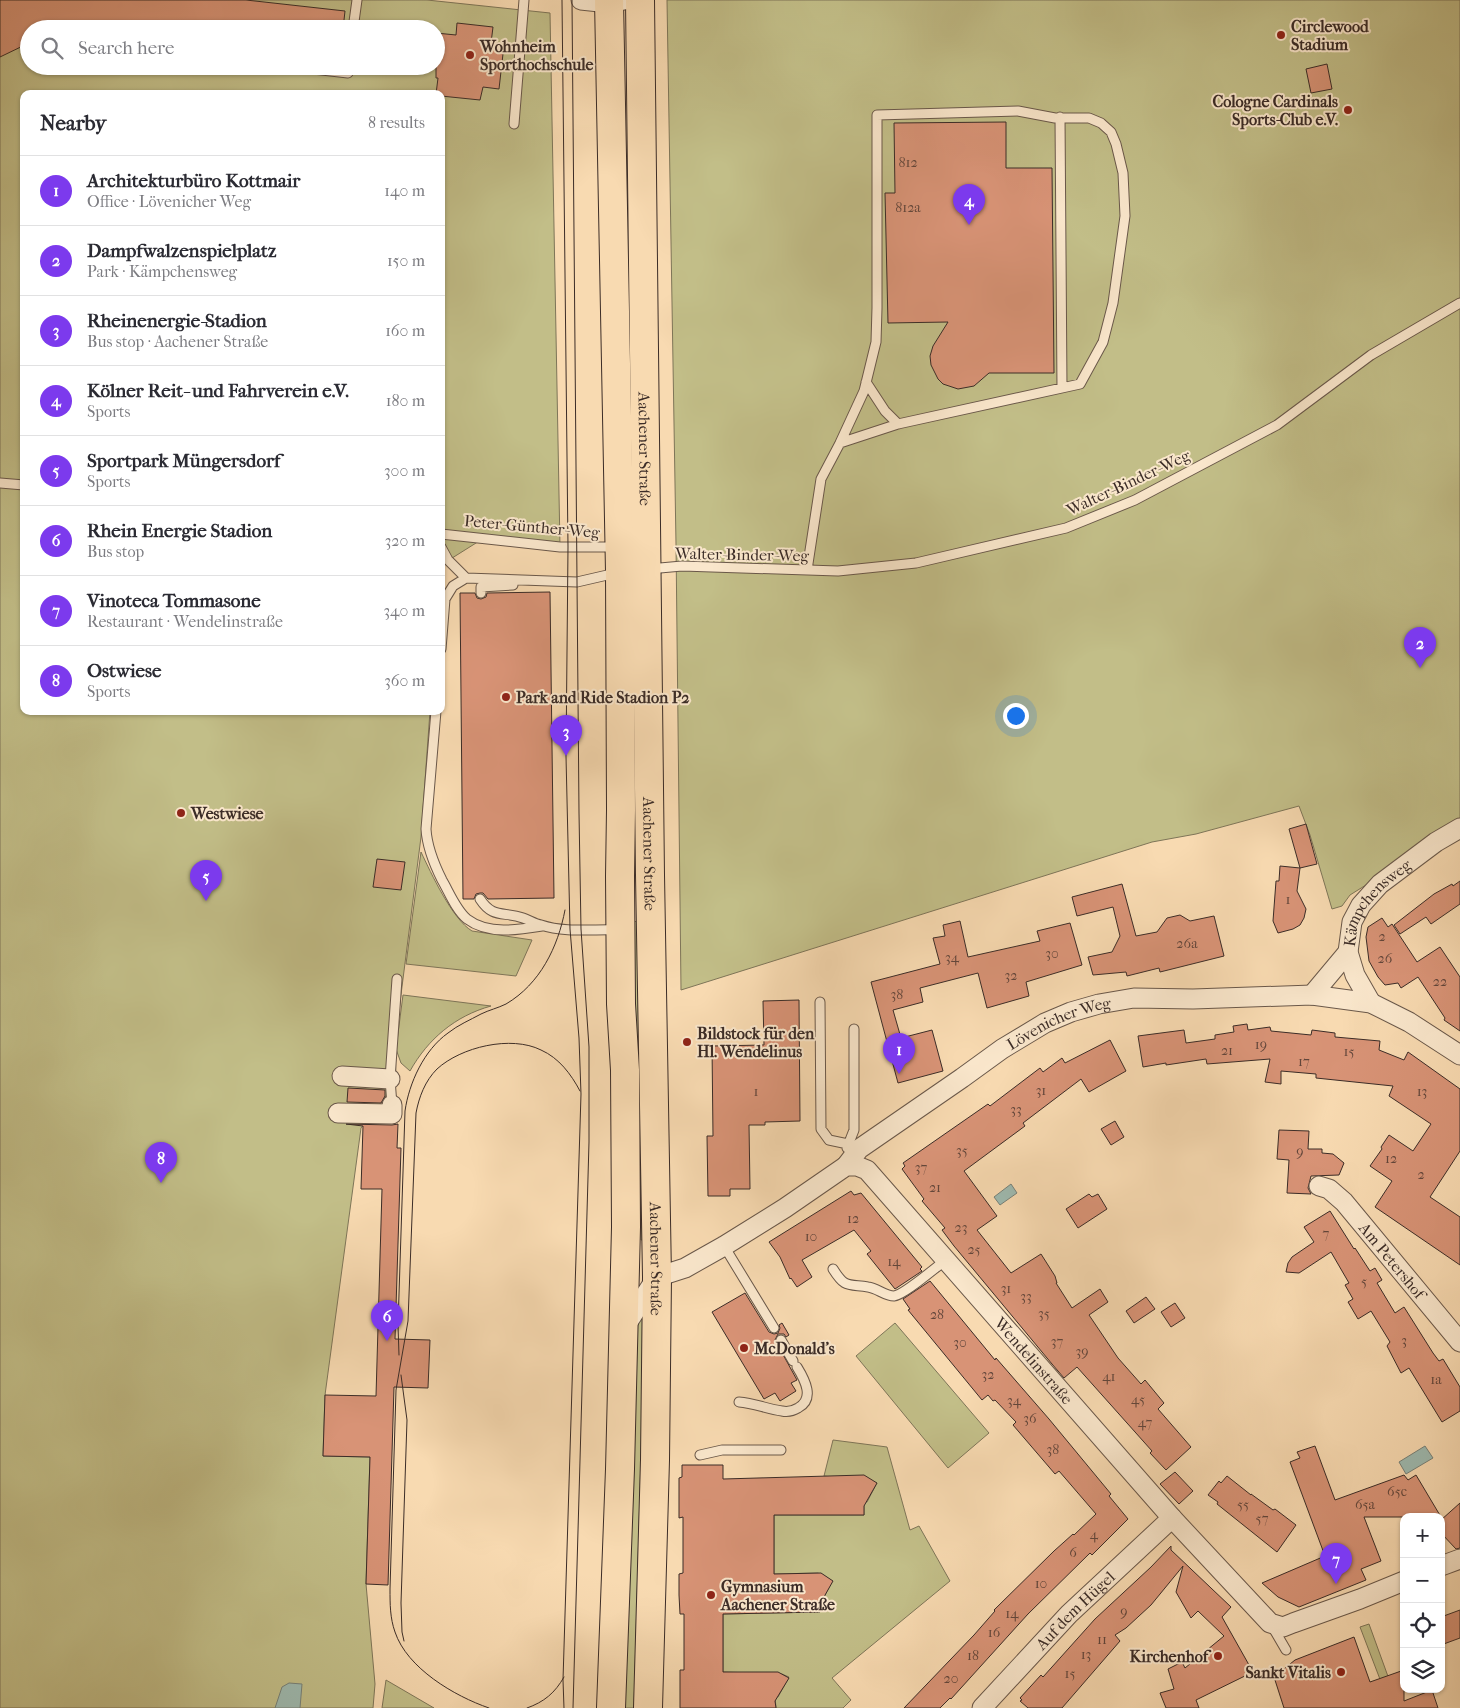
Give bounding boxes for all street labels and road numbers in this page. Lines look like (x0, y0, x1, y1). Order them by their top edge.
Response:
street label: Aachener Straße (634, 391, 655, 506)
street label: Walter-Binder-Weg (1063, 445, 1193, 520)
street label: Peter-Günther-Weg (463, 511, 601, 542)
street label: Walter-Binder-Weg (674, 544, 810, 565)
street label: Aachener Straße (639, 796, 660, 911)
street label: Kämpchensweg (1340, 855, 1415, 948)
street label: Lövenicher Weg (1003, 993, 1113, 1054)
street label: Aachener Straße (646, 1201, 666, 1316)
street label: Am Petershof (1354, 1218, 1431, 1305)
street label: Wendelinstraße (990, 1313, 1077, 1408)
street label: Auf dem Hügel (1031, 1567, 1119, 1655)

